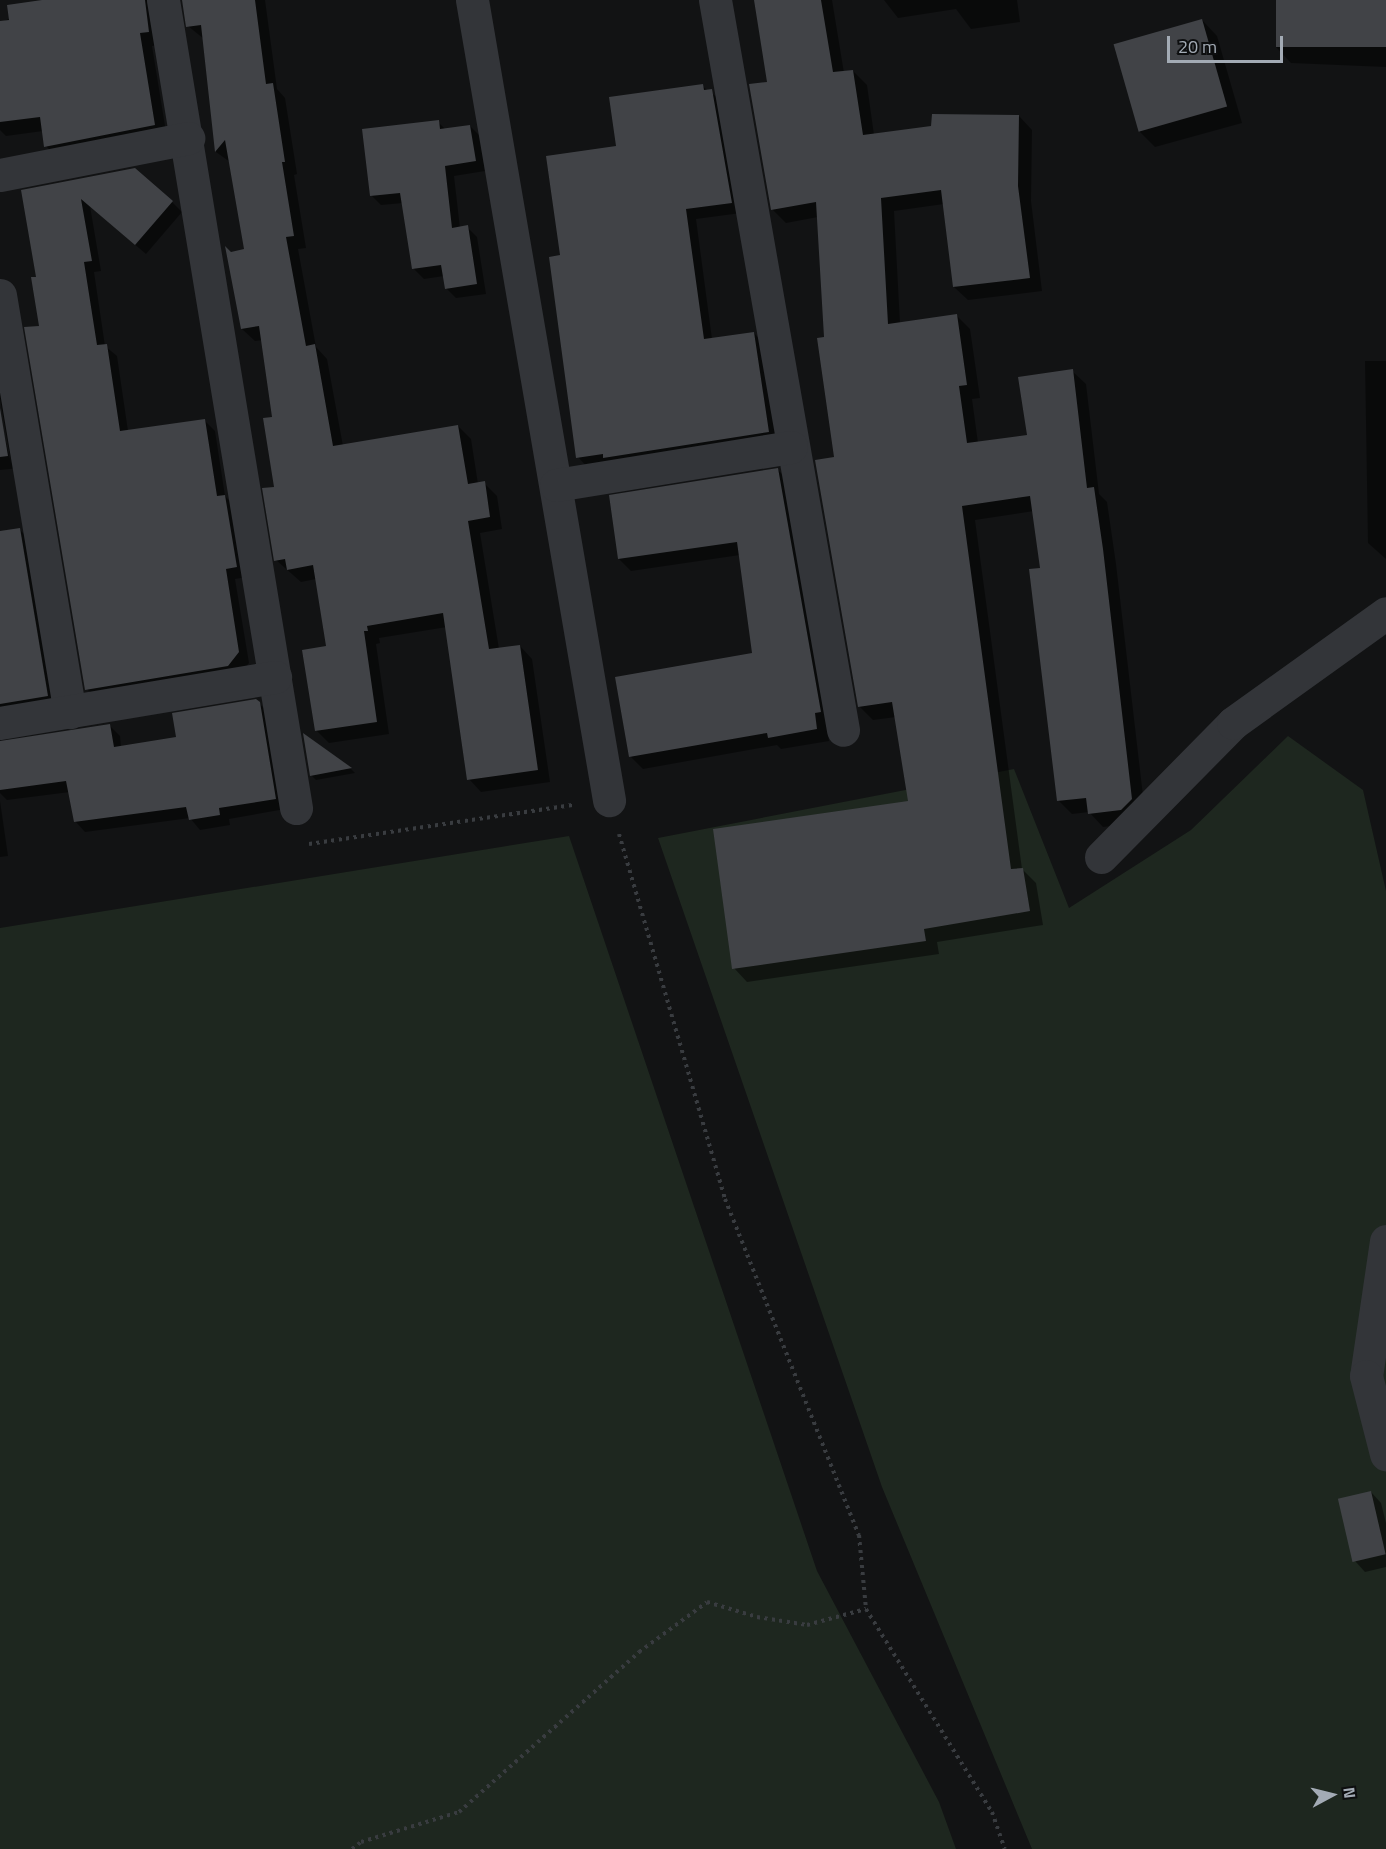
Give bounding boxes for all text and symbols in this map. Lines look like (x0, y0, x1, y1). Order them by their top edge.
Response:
scale bar (1170, 24, 1286, 62)
text: 20 m (1178, 33, 1217, 60)
north arrow (1302, 1765, 1362, 1825)
text: N (1337, 1786, 1362, 1800)

